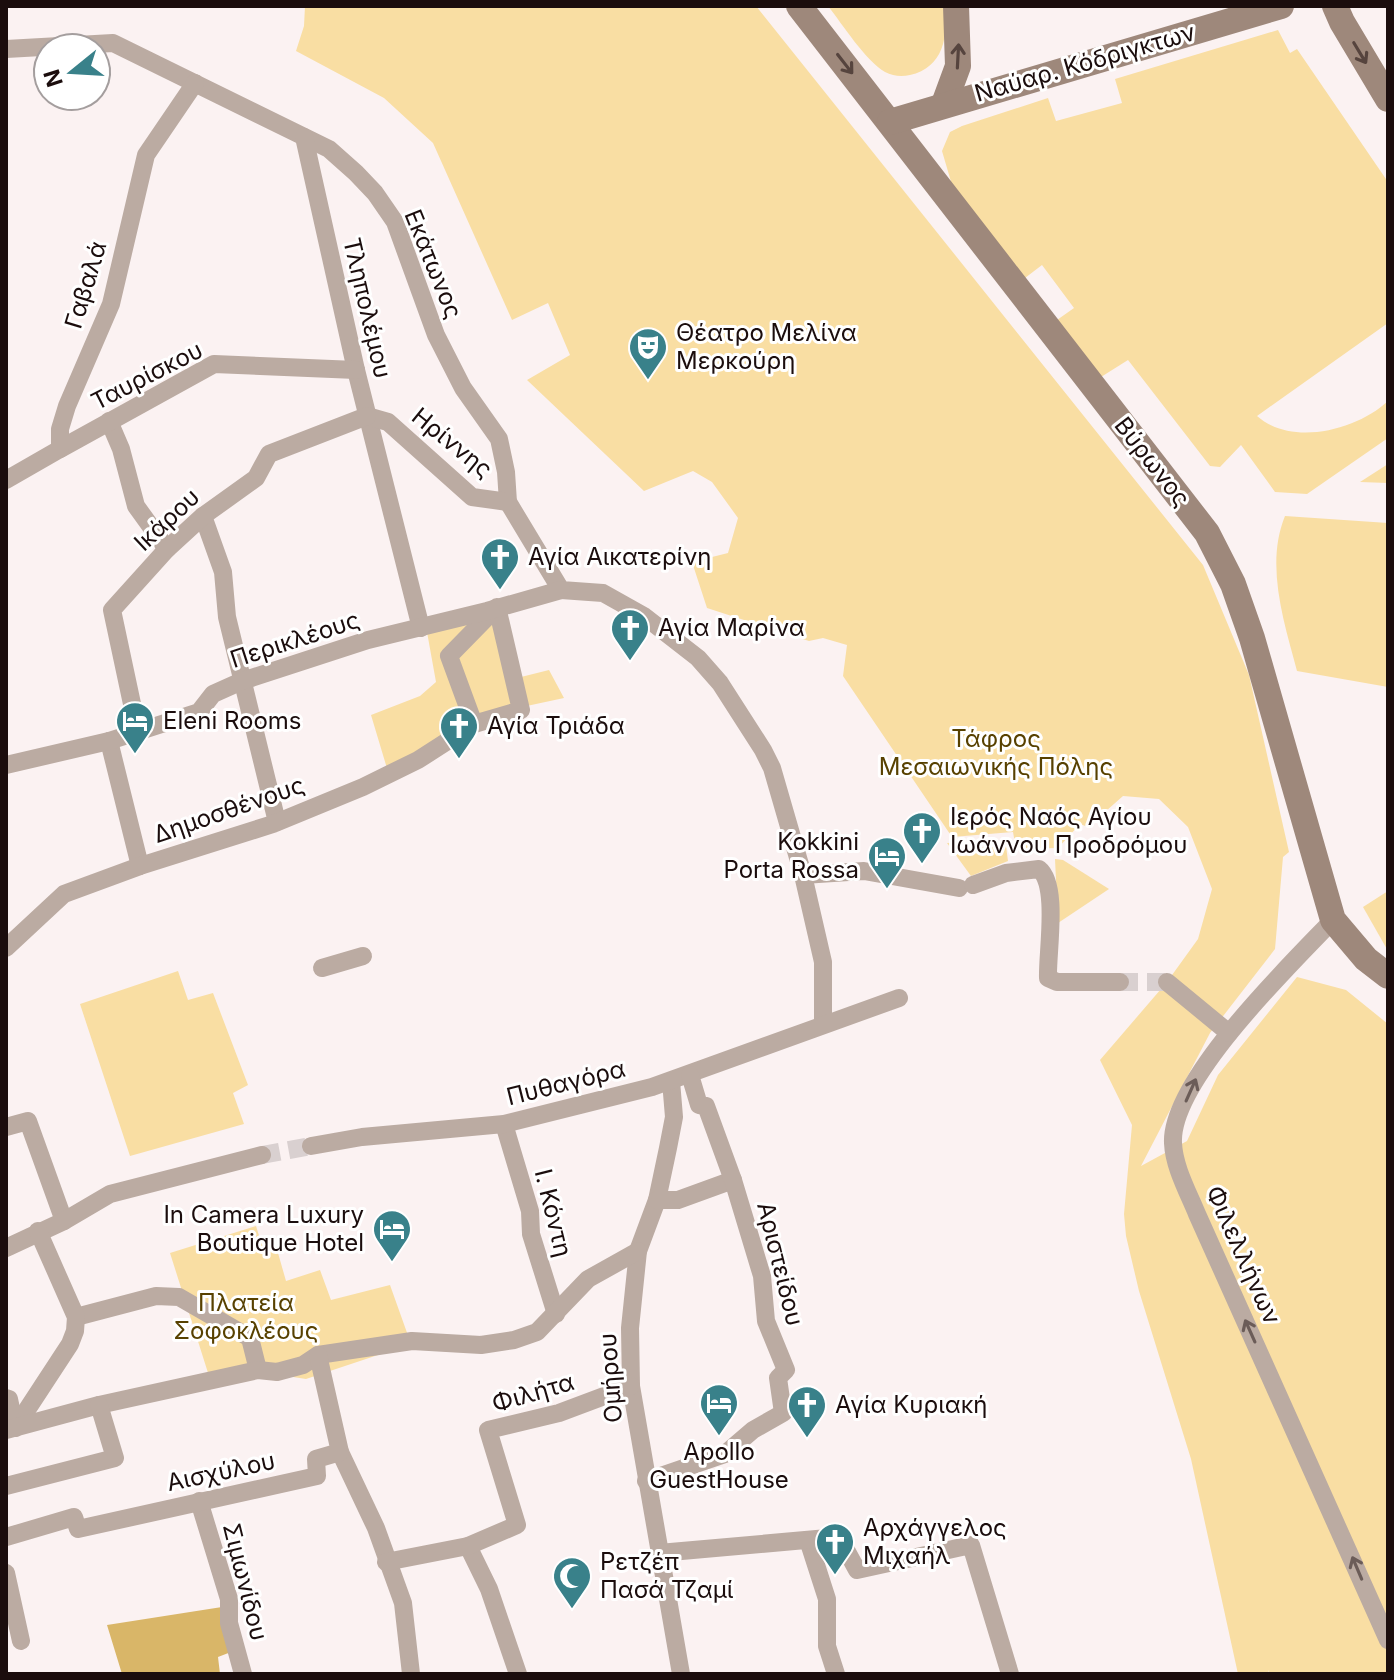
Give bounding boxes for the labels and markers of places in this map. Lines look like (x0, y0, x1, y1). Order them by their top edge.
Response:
place label: Θέατρο Μελίνα Μερκούρη (676, 318, 857, 375)
theatre icon: Θέατρο Μελίνα Μερκούρη (627, 326, 669, 381)
church icon: Αγία Αικατερίνη (479, 536, 521, 591)
place label: Αγία Αικατερίνη (528, 542, 712, 571)
church icon: Αγία Μαρίνα (609, 607, 651, 662)
place label: Αγία Μαρίνα (658, 613, 805, 642)
hotel icon: Eleni Rooms (114, 700, 156, 755)
church icon: Αγία Τριάδα (438, 705, 480, 760)
place label: Eleni Rooms (163, 706, 302, 735)
place label: Αγία Τριάδα (487, 711, 625, 740)
place label: Ιερός Ναός Αγίου Ιωάννου Προδρόμου (950, 802, 1187, 859)
church icon: Ιερός Ναός Αγίου Ιωάννου Προδρόμου (901, 810, 943, 865)
place label: Kokkini Porta Rossa (724, 827, 859, 884)
hotel icon: Kokkini Porta Rossa (866, 835, 908, 890)
place label: In Camera Luxury Boutique Hotel (163, 1200, 364, 1257)
hotel icon: In Camera Luxury Boutique Hotel (371, 1208, 413, 1263)
hotel icon: Apollo GuestHouse (698, 1382, 740, 1437)
church icon: Αγία Κυριακή (786, 1384, 828, 1439)
place label: Αγία Κυριακή (835, 1390, 987, 1419)
place label: Apollo GuestHouse (649, 1437, 789, 1494)
place label: Αρχάγγελος Μιχαήλ (863, 1513, 1007, 1570)
church icon: Αρχάγγελος Μιχαήλ (814, 1521, 856, 1576)
place label: Ρετζέπ Πασά Τζαμί (600, 1547, 734, 1604)
mosque icon: Ρετζέπ Πασά Τζαμί (551, 1555, 593, 1610)

